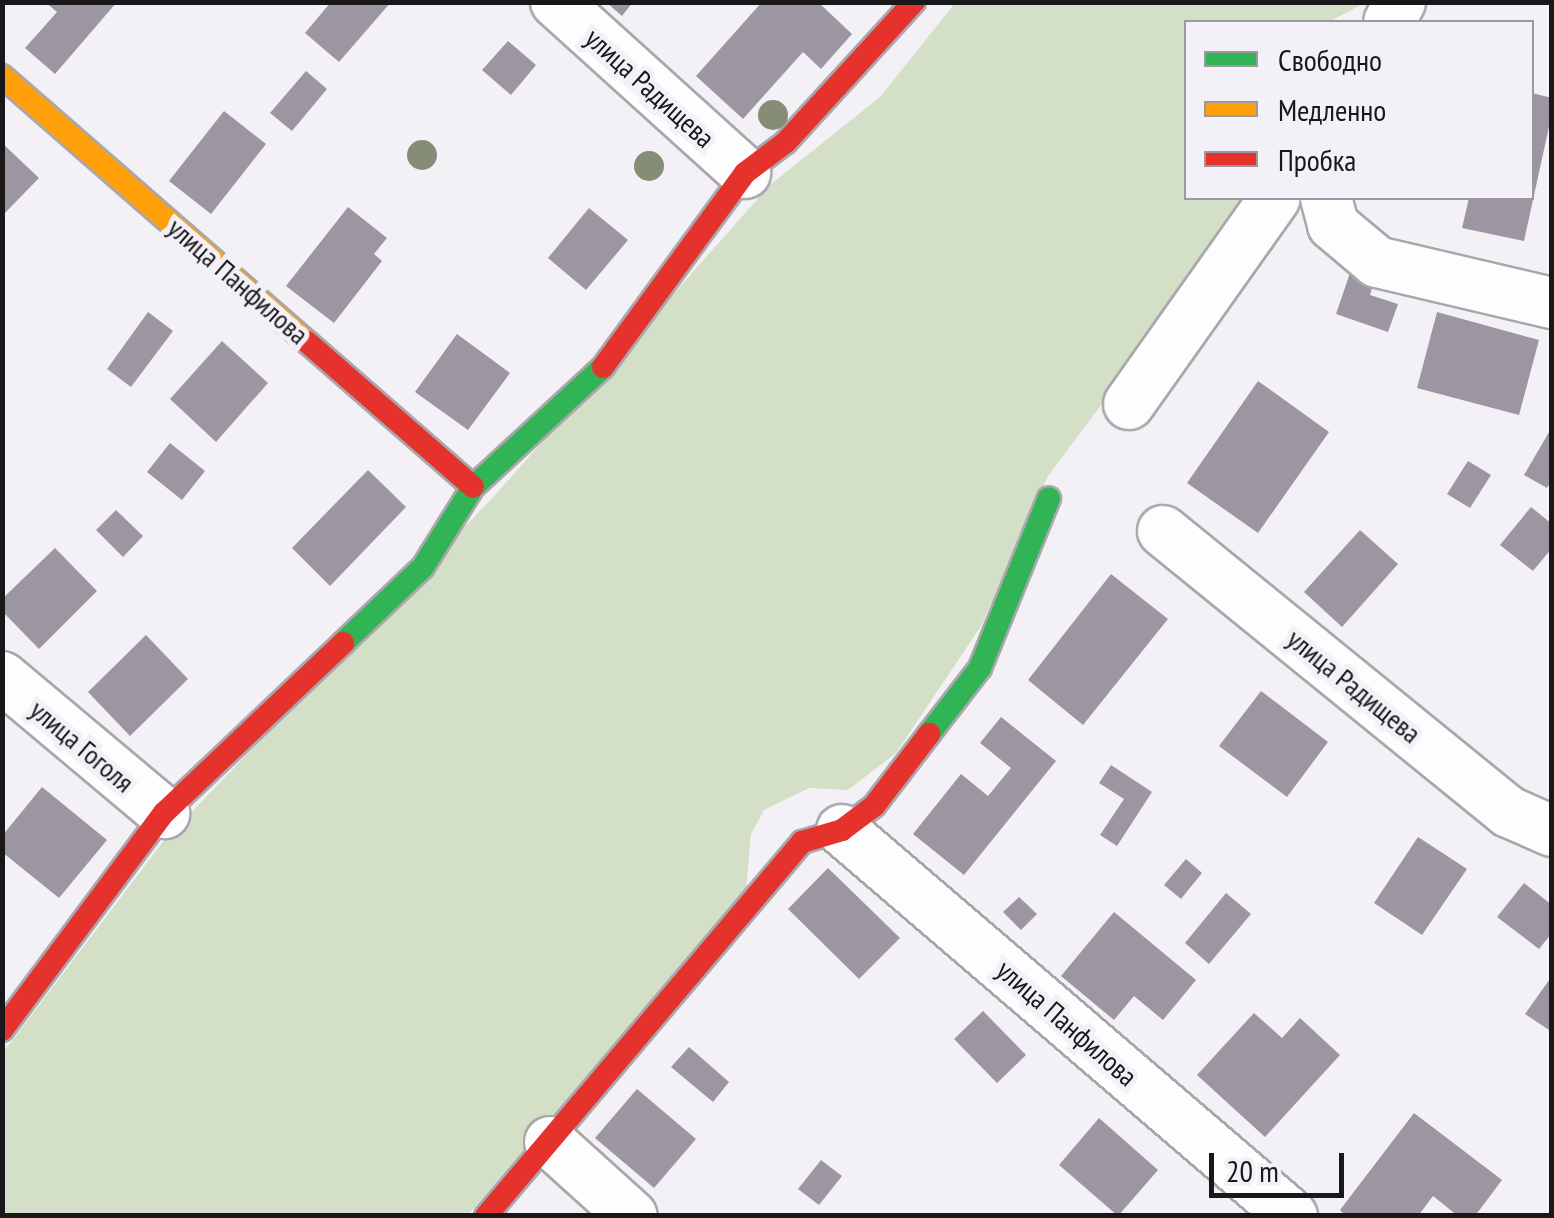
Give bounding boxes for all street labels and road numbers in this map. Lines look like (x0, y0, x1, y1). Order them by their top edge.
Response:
street label: улица Радищева (578, 21, 722, 155)
street label: улица Панфилова (161, 211, 315, 351)
street label: улица Радищева (1280, 622, 1428, 750)
street label: улица Гоголя (23, 693, 141, 799)
street label: улица Панфилова (990, 953, 1144, 1093)

